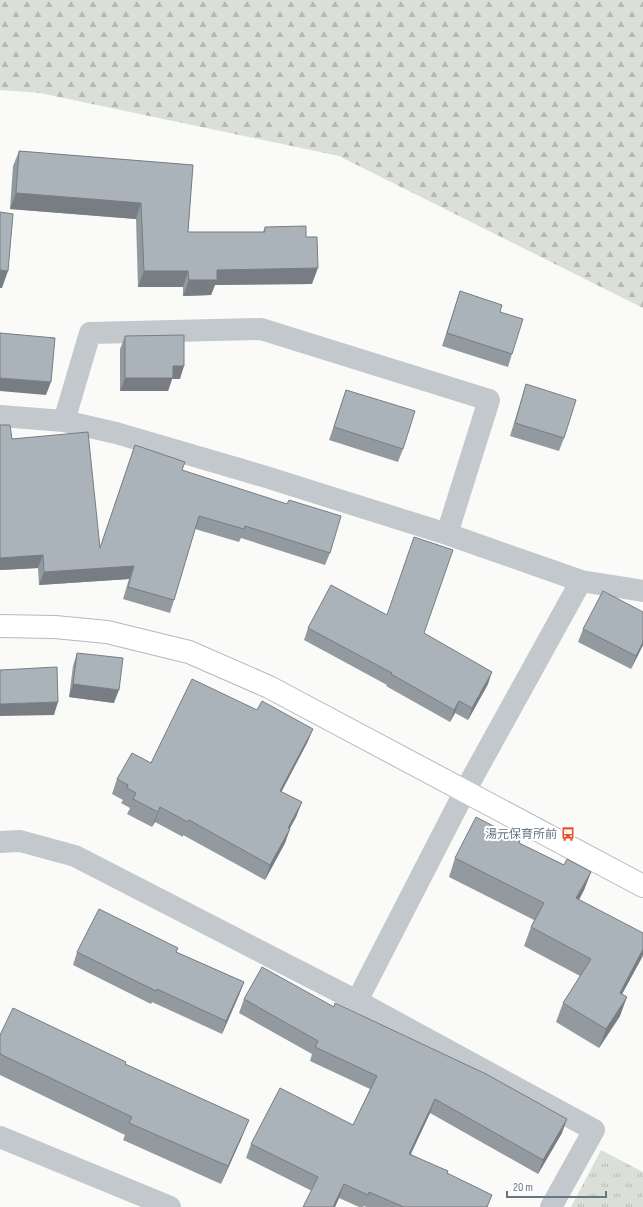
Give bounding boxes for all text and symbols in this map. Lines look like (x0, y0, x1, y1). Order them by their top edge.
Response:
bus stop icon: 湯元保育所前 (560, 826, 576, 842)
place label: 湯元保育所前 (485, 827, 557, 842)
scale bar (507, 1173, 606, 1199)
text: 20 m (513, 1180, 533, 1195)

